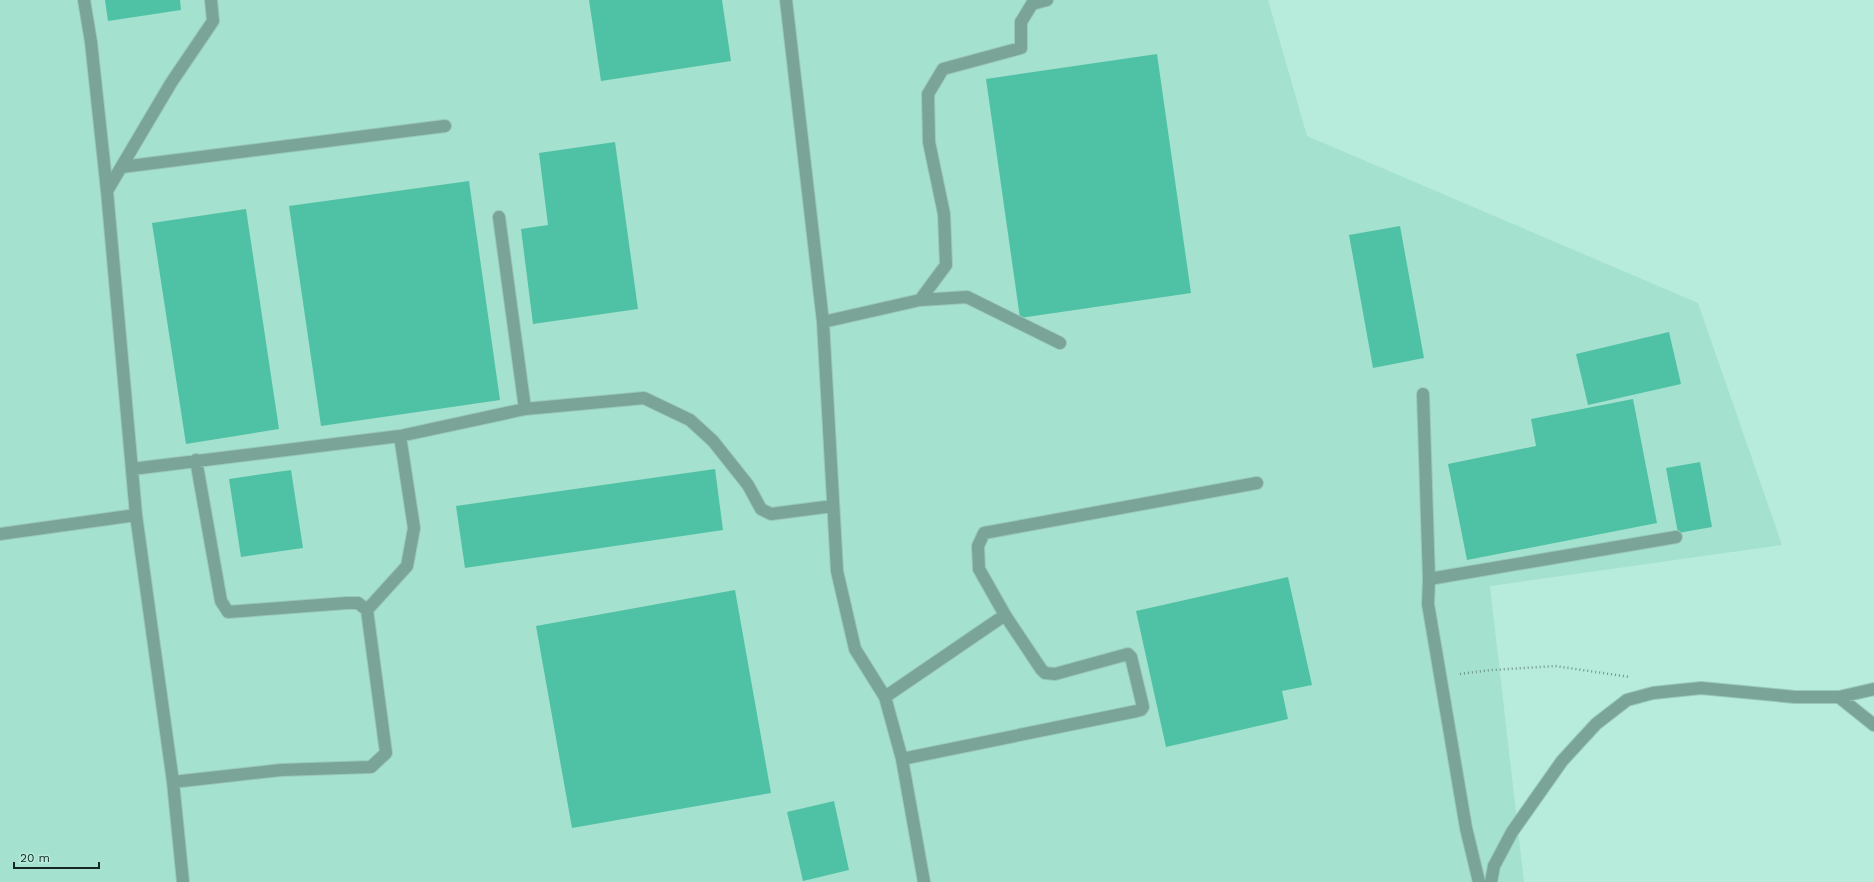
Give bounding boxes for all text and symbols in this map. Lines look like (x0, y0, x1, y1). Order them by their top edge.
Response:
scale bar (14, 844, 99, 870)
text: 20 m (20, 851, 50, 865)

